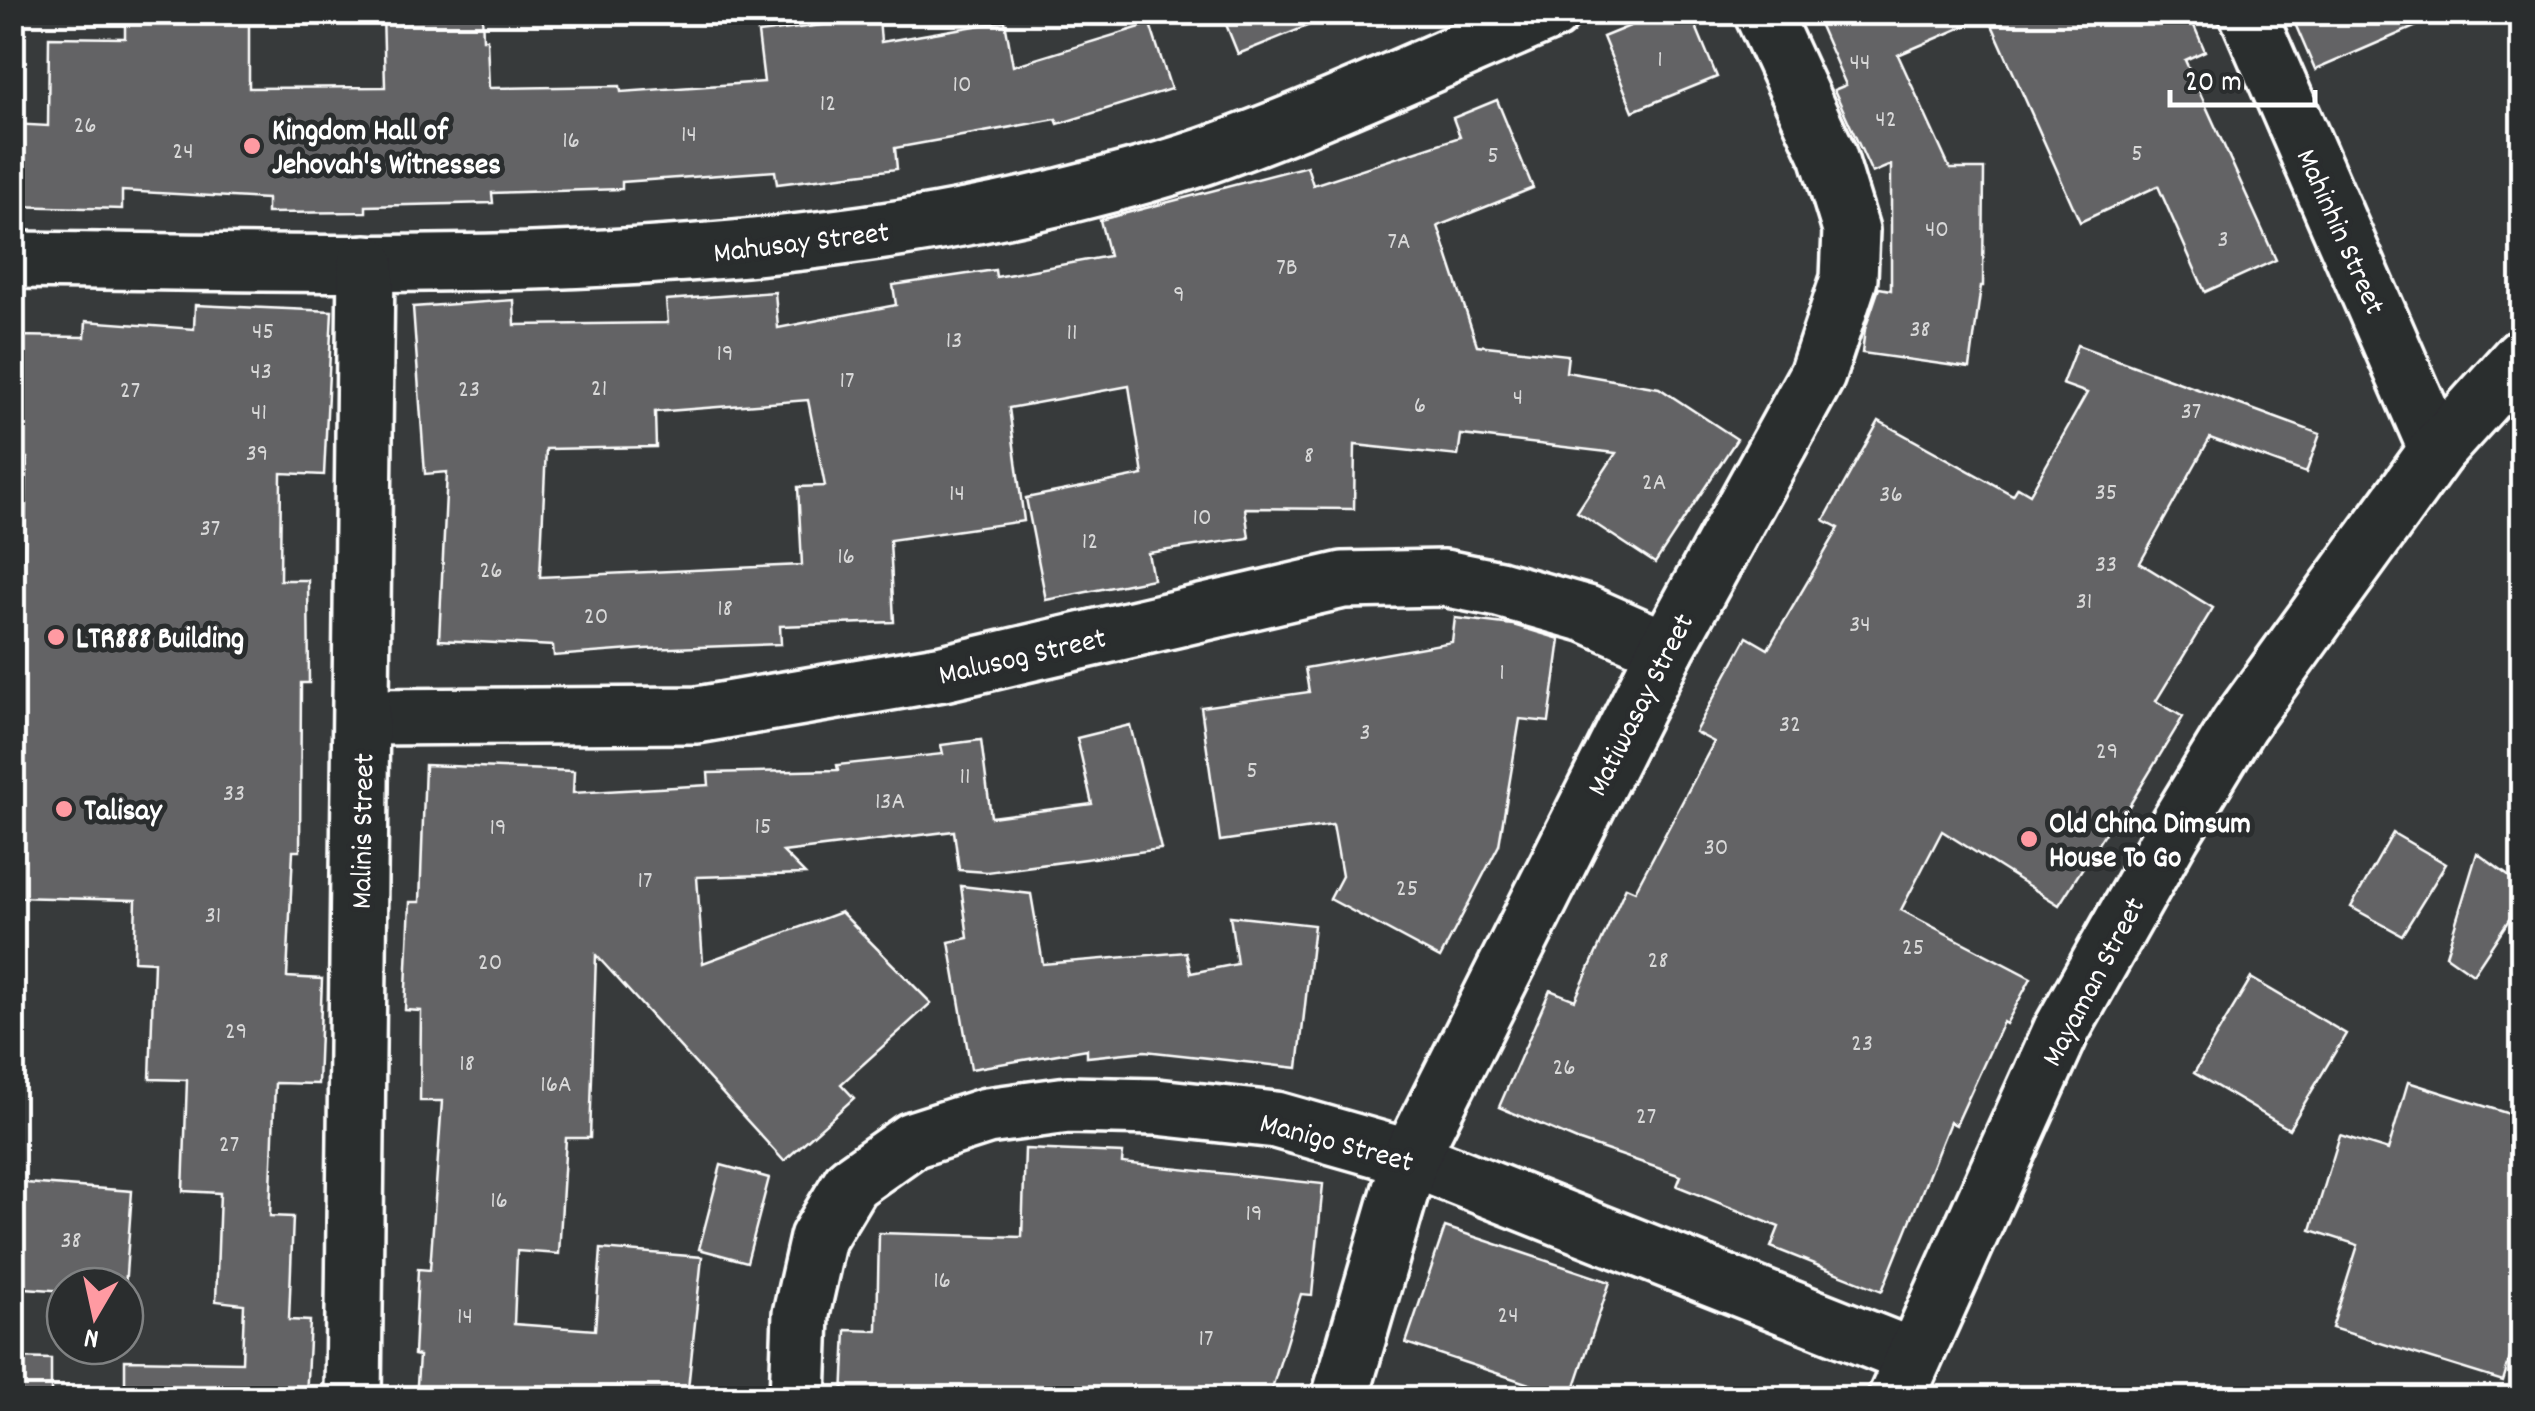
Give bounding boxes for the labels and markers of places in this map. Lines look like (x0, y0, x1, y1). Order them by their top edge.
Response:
place label: Kingdom Hall of Jehovah's Witnesses (272, 112, 501, 189)
marker: Kingdom Hall of Jehovah's Witnesses (241, 135, 263, 157)
place label: LTR888 Building (76, 620, 244, 663)
marker: LTR888 Building (45, 626, 67, 648)
place label: Talisay (84, 792, 163, 835)
marker: Talisay (53, 798, 75, 820)
place label: Old China Dimsum House To Go (2049, 805, 2251, 882)
marker: Old China Dimsum House To Go (2018, 828, 2040, 850)

